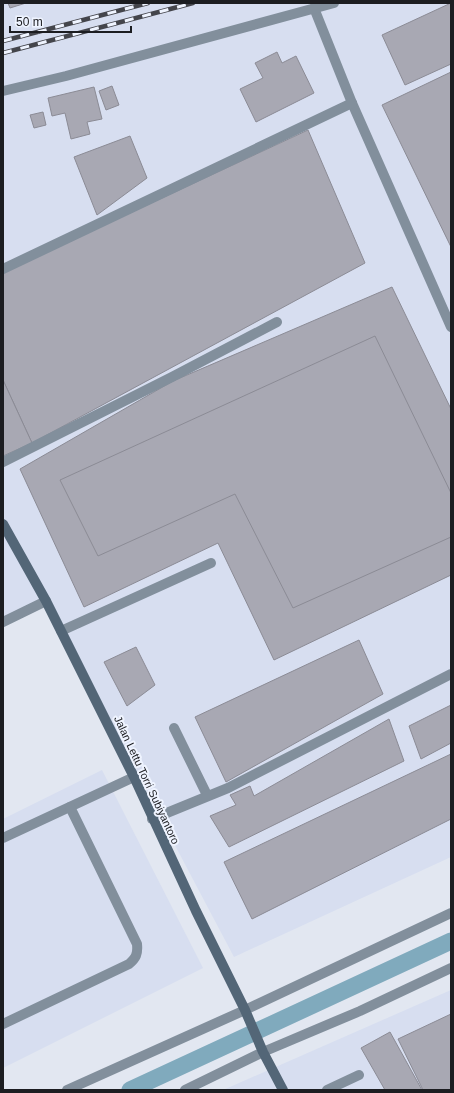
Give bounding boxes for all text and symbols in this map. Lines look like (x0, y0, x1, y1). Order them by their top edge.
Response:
scale bar (10, 8, 131, 34)
text: 50 m (16, 15, 43, 29)
street label: Jalan Lettu Torri Subiyantoro (112, 714, 182, 846)

